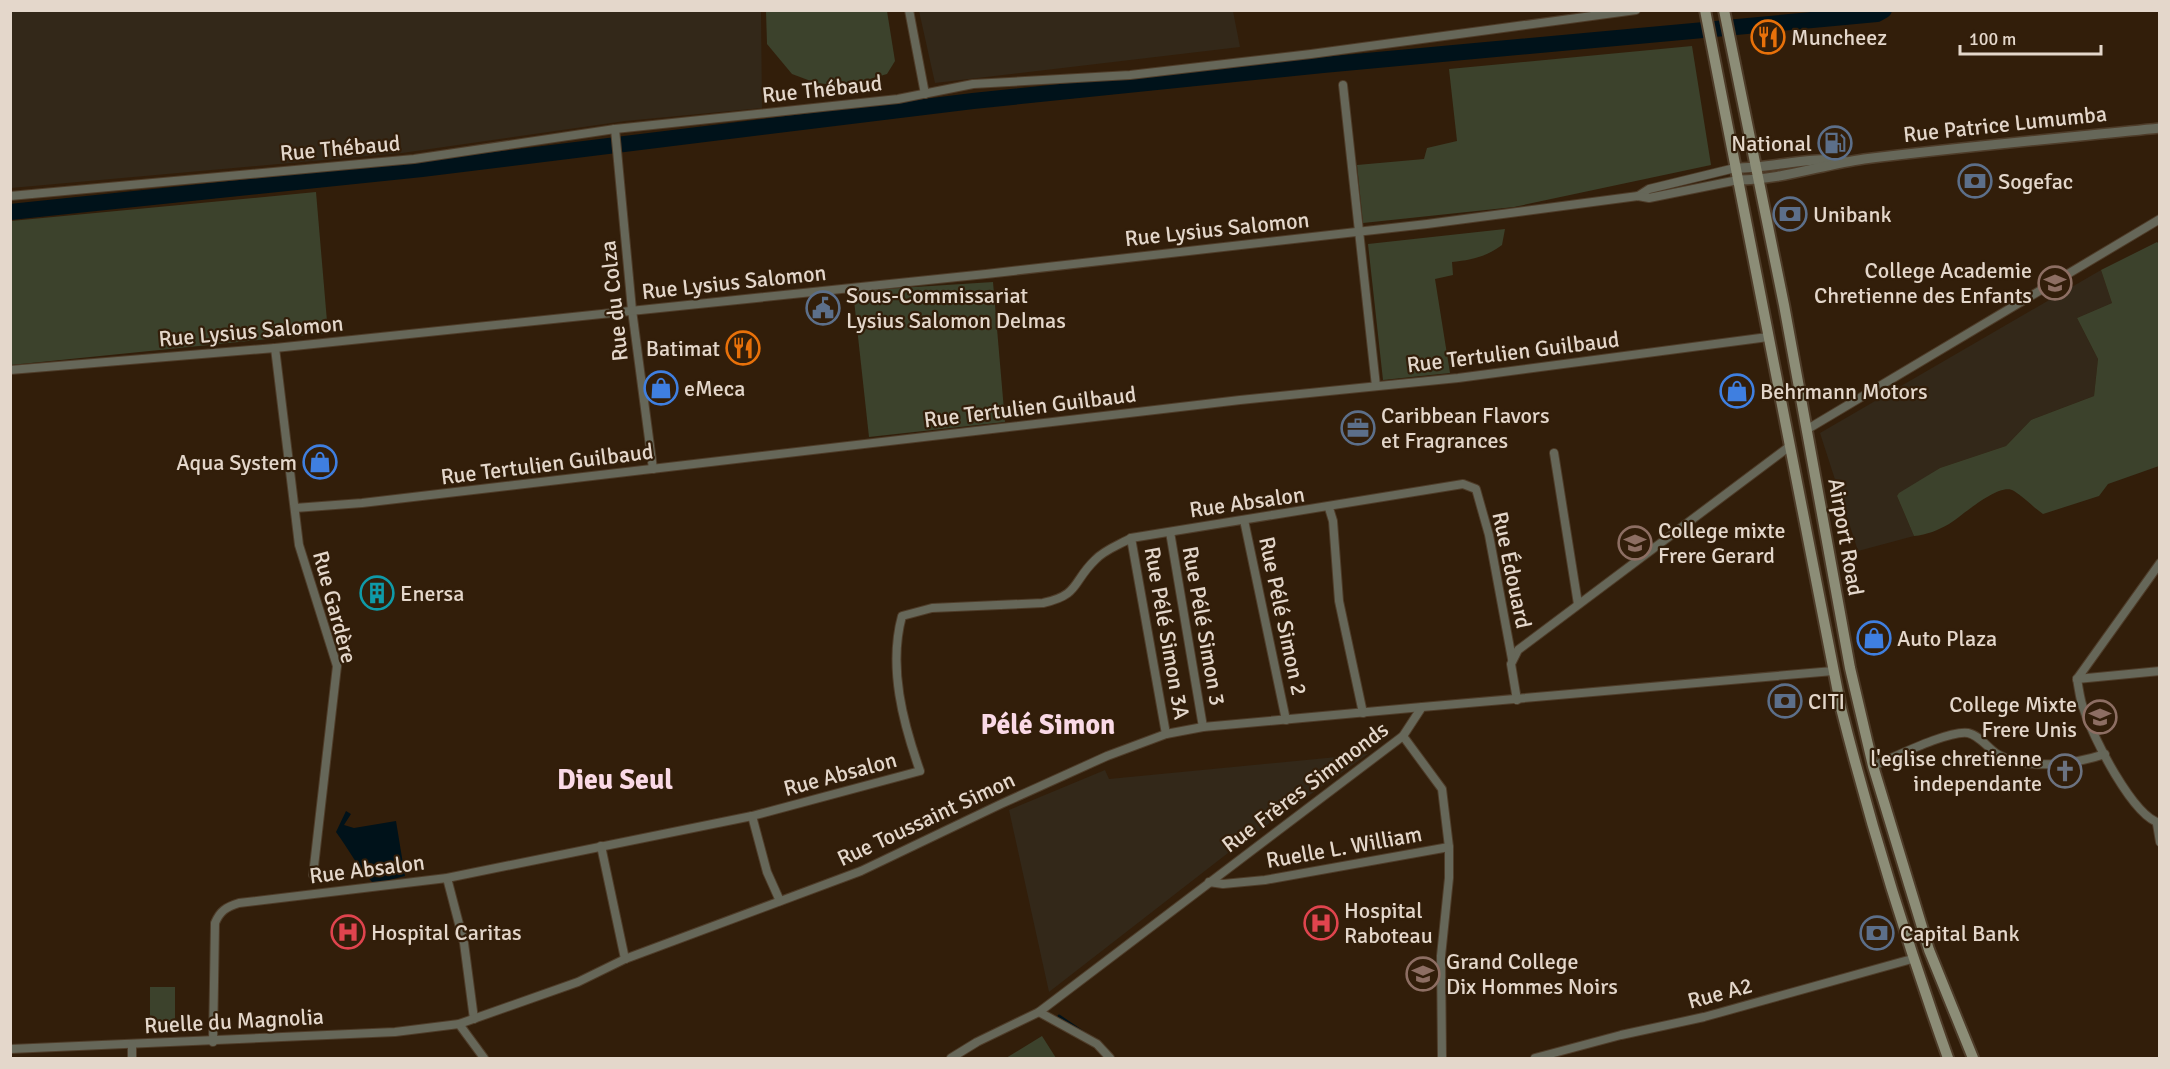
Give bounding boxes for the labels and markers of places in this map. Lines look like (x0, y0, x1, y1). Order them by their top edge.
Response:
restaurant icon: Muncheez (1750, 19, 1786, 55)
place label: Muncheez (1791, 24, 1887, 51)
fuel station icon: National (1817, 125, 1853, 161)
place label: National (1731, 130, 1812, 157)
bank icon: Sogefac (1957, 163, 1993, 199)
place label: Sogefac (1998, 168, 2073, 195)
bank icon: Unibank (1772, 196, 1808, 232)
place label: Unibank (1813, 201, 1891, 228)
place label: College Academie Chretienne des Enfants (1814, 257, 2032, 309)
school or university icon: College Academie Chretienne des Enfants (2037, 265, 2073, 301)
place label: Sous-Commissariat Lysius Salomon Delmas (846, 282, 1066, 334)
public building icon: Sous-Commissariat Lysius Salomon Delmas (805, 290, 841, 326)
restaurant icon: Batimat (725, 330, 761, 366)
place label: Batimat (646, 335, 720, 362)
shop icon: eMeca (643, 370, 679, 406)
shop icon: Behrmann Motors (1719, 373, 1755, 409)
place label: eMeca (684, 375, 745, 402)
place label: Behrmann Motors (1760, 378, 1928, 405)
place label: Caribbean Flavors et Fragrances (1381, 402, 1550, 454)
office icon: Caribbean Flavors et Fragrances (1340, 410, 1376, 446)
shop icon: Aqua System (302, 444, 338, 480)
place label: Aqua System (176, 449, 297, 476)
place label: College mixte Frere Gerard (1658, 517, 1786, 569)
school or university icon: College mixte Frere Gerard (1617, 525, 1653, 561)
building icon: Enersa (359, 575, 395, 611)
place label: Enersa (400, 580, 464, 607)
shop icon: Auto Plaza (1856, 620, 1892, 656)
place label: Auto Plaza (1897, 625, 1997, 652)
bank icon: CITI (1767, 683, 1803, 719)
place label: CITI (1808, 688, 1845, 715)
place label: College Mixte Frere Unis (1949, 691, 2077, 743)
school or university icon: College Mixte Frere Unis (2082, 699, 2118, 735)
place label: l'eglise chretienne independante (1870, 745, 2042, 797)
church icon: l'eglise chretienne independante (2047, 753, 2083, 789)
place label: Hospital Raboteau (1344, 897, 1433, 949)
hospital icon: Hospital Raboteau (1303, 905, 1339, 941)
hospital icon: Hospital Caritas (330, 914, 366, 950)
bank icon: Capital Bank (1859, 915, 1895, 951)
place label: Hospital Caritas (371, 919, 522, 946)
place label: Capital Bank (1900, 920, 2019, 947)
place label: Grand College Dix Hommes Noirs (1446, 948, 1618, 1000)
school or university icon: Grand College Dix Hommes Noirs (1405, 956, 1441, 992)

